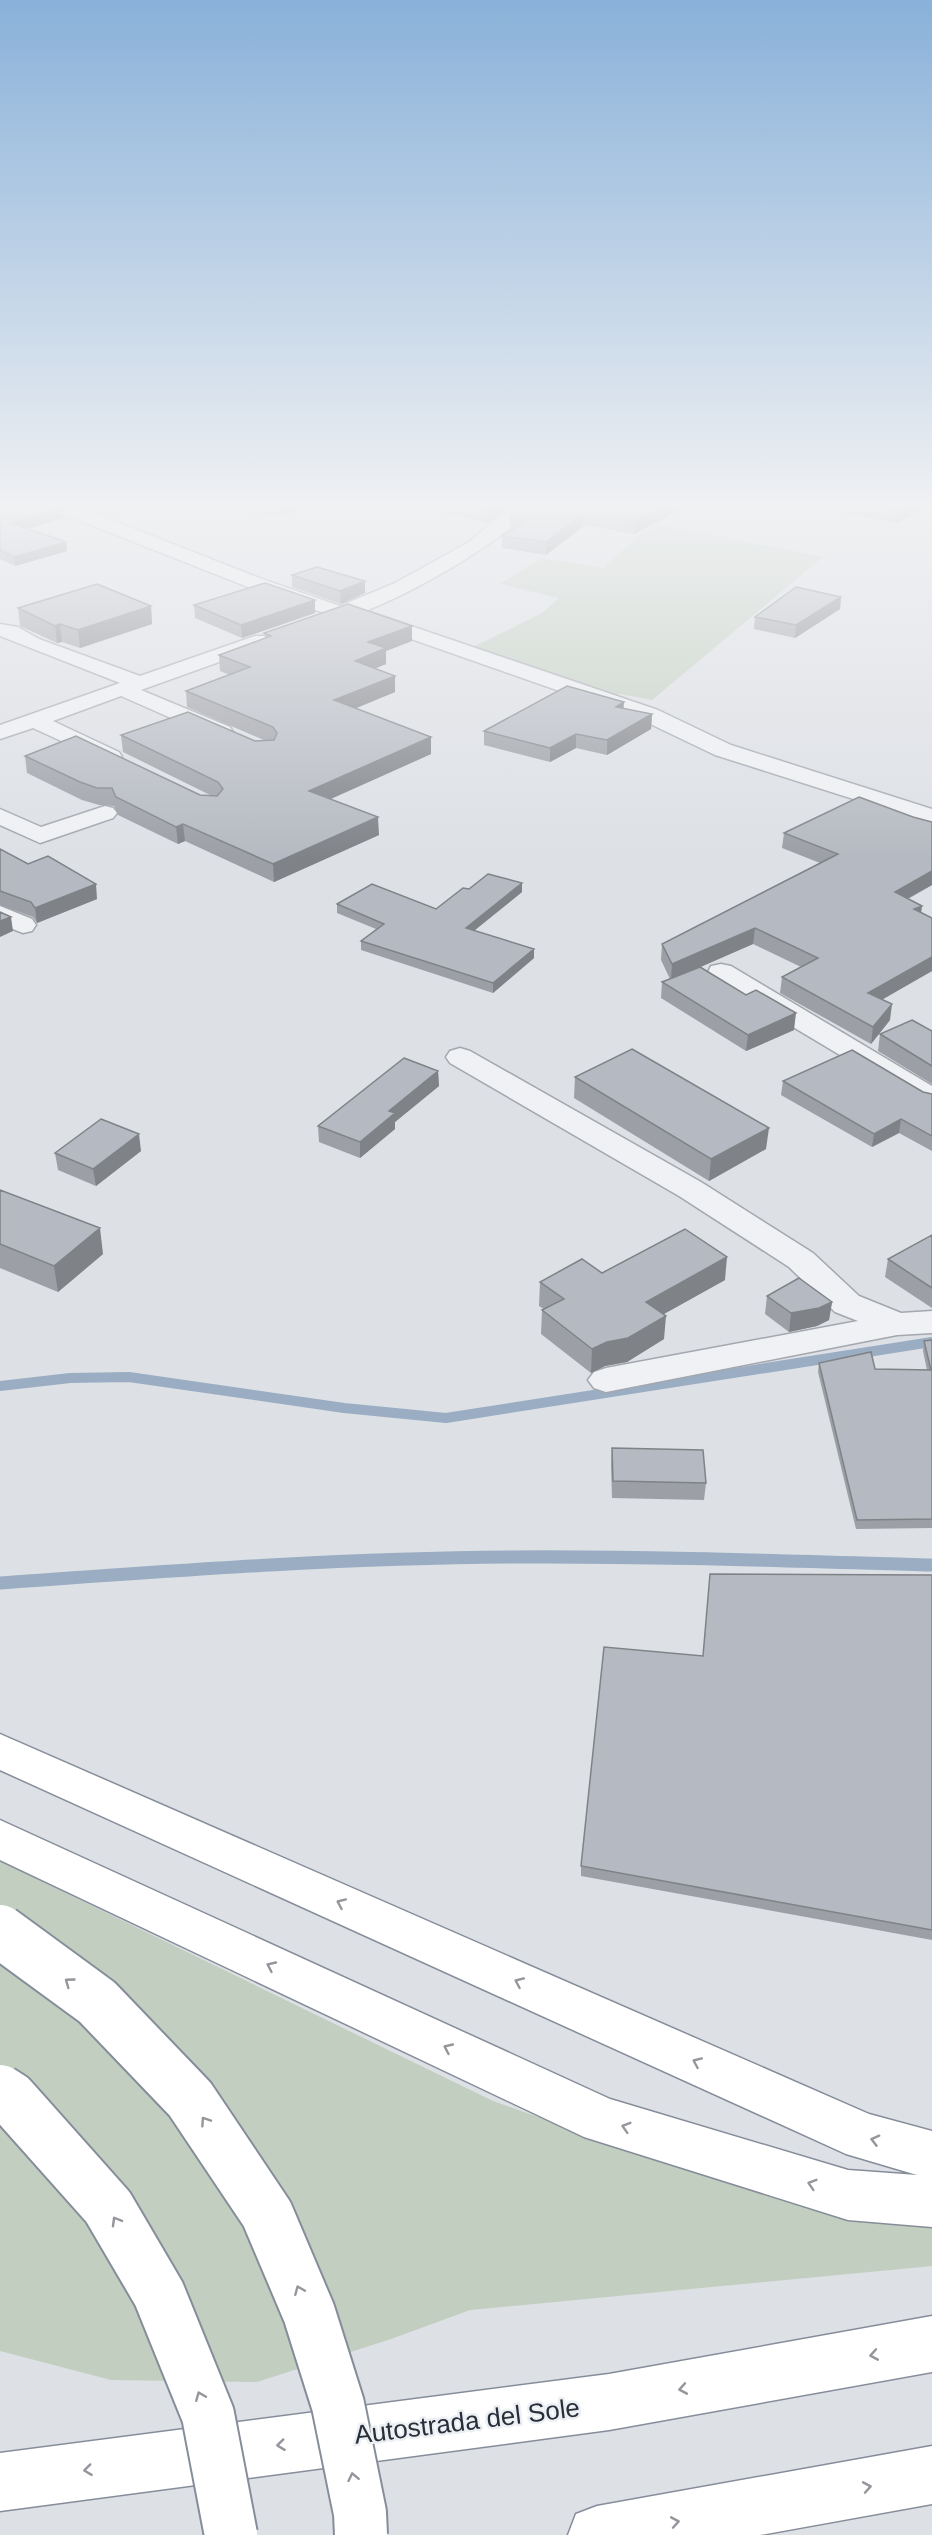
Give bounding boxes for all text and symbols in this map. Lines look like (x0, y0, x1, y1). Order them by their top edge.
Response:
one-way arrow (336, 1898, 347, 1910)
one-way arrow (267, 1961, 278, 1973)
one-way arrow (65, 1978, 76, 1989)
one-way arrow (514, 1978, 525, 1990)
one-way arrow (443, 2044, 454, 2056)
one-way arrow (692, 2057, 703, 2069)
one-way arrow (201, 2116, 212, 2127)
one-way arrow (621, 2122, 632, 2134)
one-way arrow (871, 2135, 881, 2147)
one-way arrow (807, 2179, 818, 2191)
one-way arrow (112, 2217, 124, 2227)
one-way arrow (294, 2285, 306, 2296)
one-way arrow (870, 2348, 879, 2360)
one-way arrow (678, 2382, 688, 2395)
one-way arrow (195, 2391, 207, 2402)
street label: Autostrada del Sole (353, 2392, 581, 2450)
one-way arrow (277, 2438, 286, 2451)
one-way arrow (84, 2464, 93, 2476)
one-way arrow (347, 2473, 360, 2483)
one-way arrow (862, 2481, 872, 2494)
one-way arrow (670, 2516, 680, 2529)

